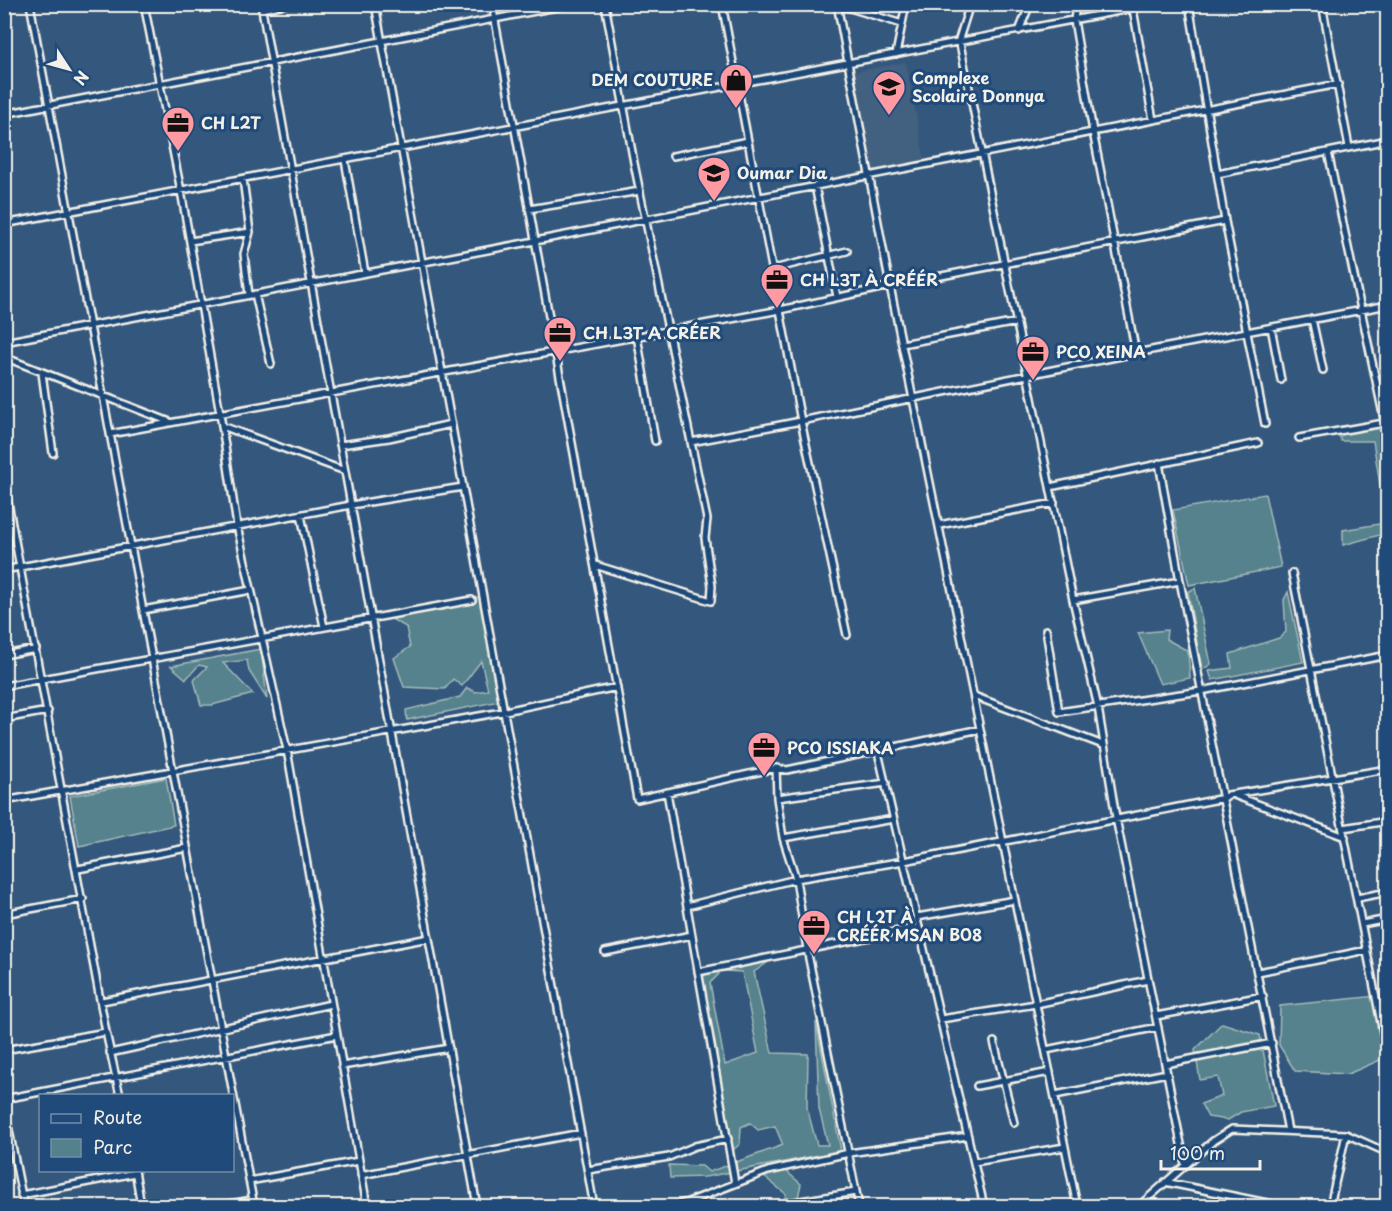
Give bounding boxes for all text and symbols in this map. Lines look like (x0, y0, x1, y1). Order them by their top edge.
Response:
north arrow (39, 39, 99, 99)
shop icon: DEM COUTURE (718, 62, 754, 109)
place label: Complexe Scolaire Donnya (912, 65, 1045, 107)
text: N (69, 66, 95, 91)
place label: DEM COUTURE (591, 67, 713, 91)
school or university icon: Complexe Scolaire Donnya (871, 69, 907, 116)
office icon: CH L2T (160, 105, 196, 152)
place label: CH L2T (201, 110, 261, 134)
school or university icon: Oumar Dia (696, 155, 732, 202)
place label: Oumar Dia (737, 160, 828, 184)
office icon: CH L3T À CRÉÉR (759, 262, 795, 309)
place label: CH L3T À CRÉÉR (800, 267, 938, 291)
office icon: CH L3T A CRÉER (542, 315, 578, 362)
place label: CH L3T A CRÉER (583, 320, 721, 344)
office icon: PCO XEINA (1015, 334, 1051, 381)
place label: PCO XEINA (1056, 339, 1146, 363)
office icon: PCO ISSIAKA (746, 730, 782, 777)
place label: PCO ISSIAKA (787, 735, 894, 759)
place label: CH L2T À CRÉÉR MSAN B08 (837, 904, 982, 946)
office icon: CH L2T À CRÉÉR MSAN B08 (796, 908, 832, 955)
legend (39, 1094, 234, 1172)
text: Route (93, 1103, 143, 1130)
text: Parc (93, 1133, 132, 1160)
scale bar (1161, 1133, 1260, 1171)
text: 100 m (1170, 1139, 1225, 1166)

